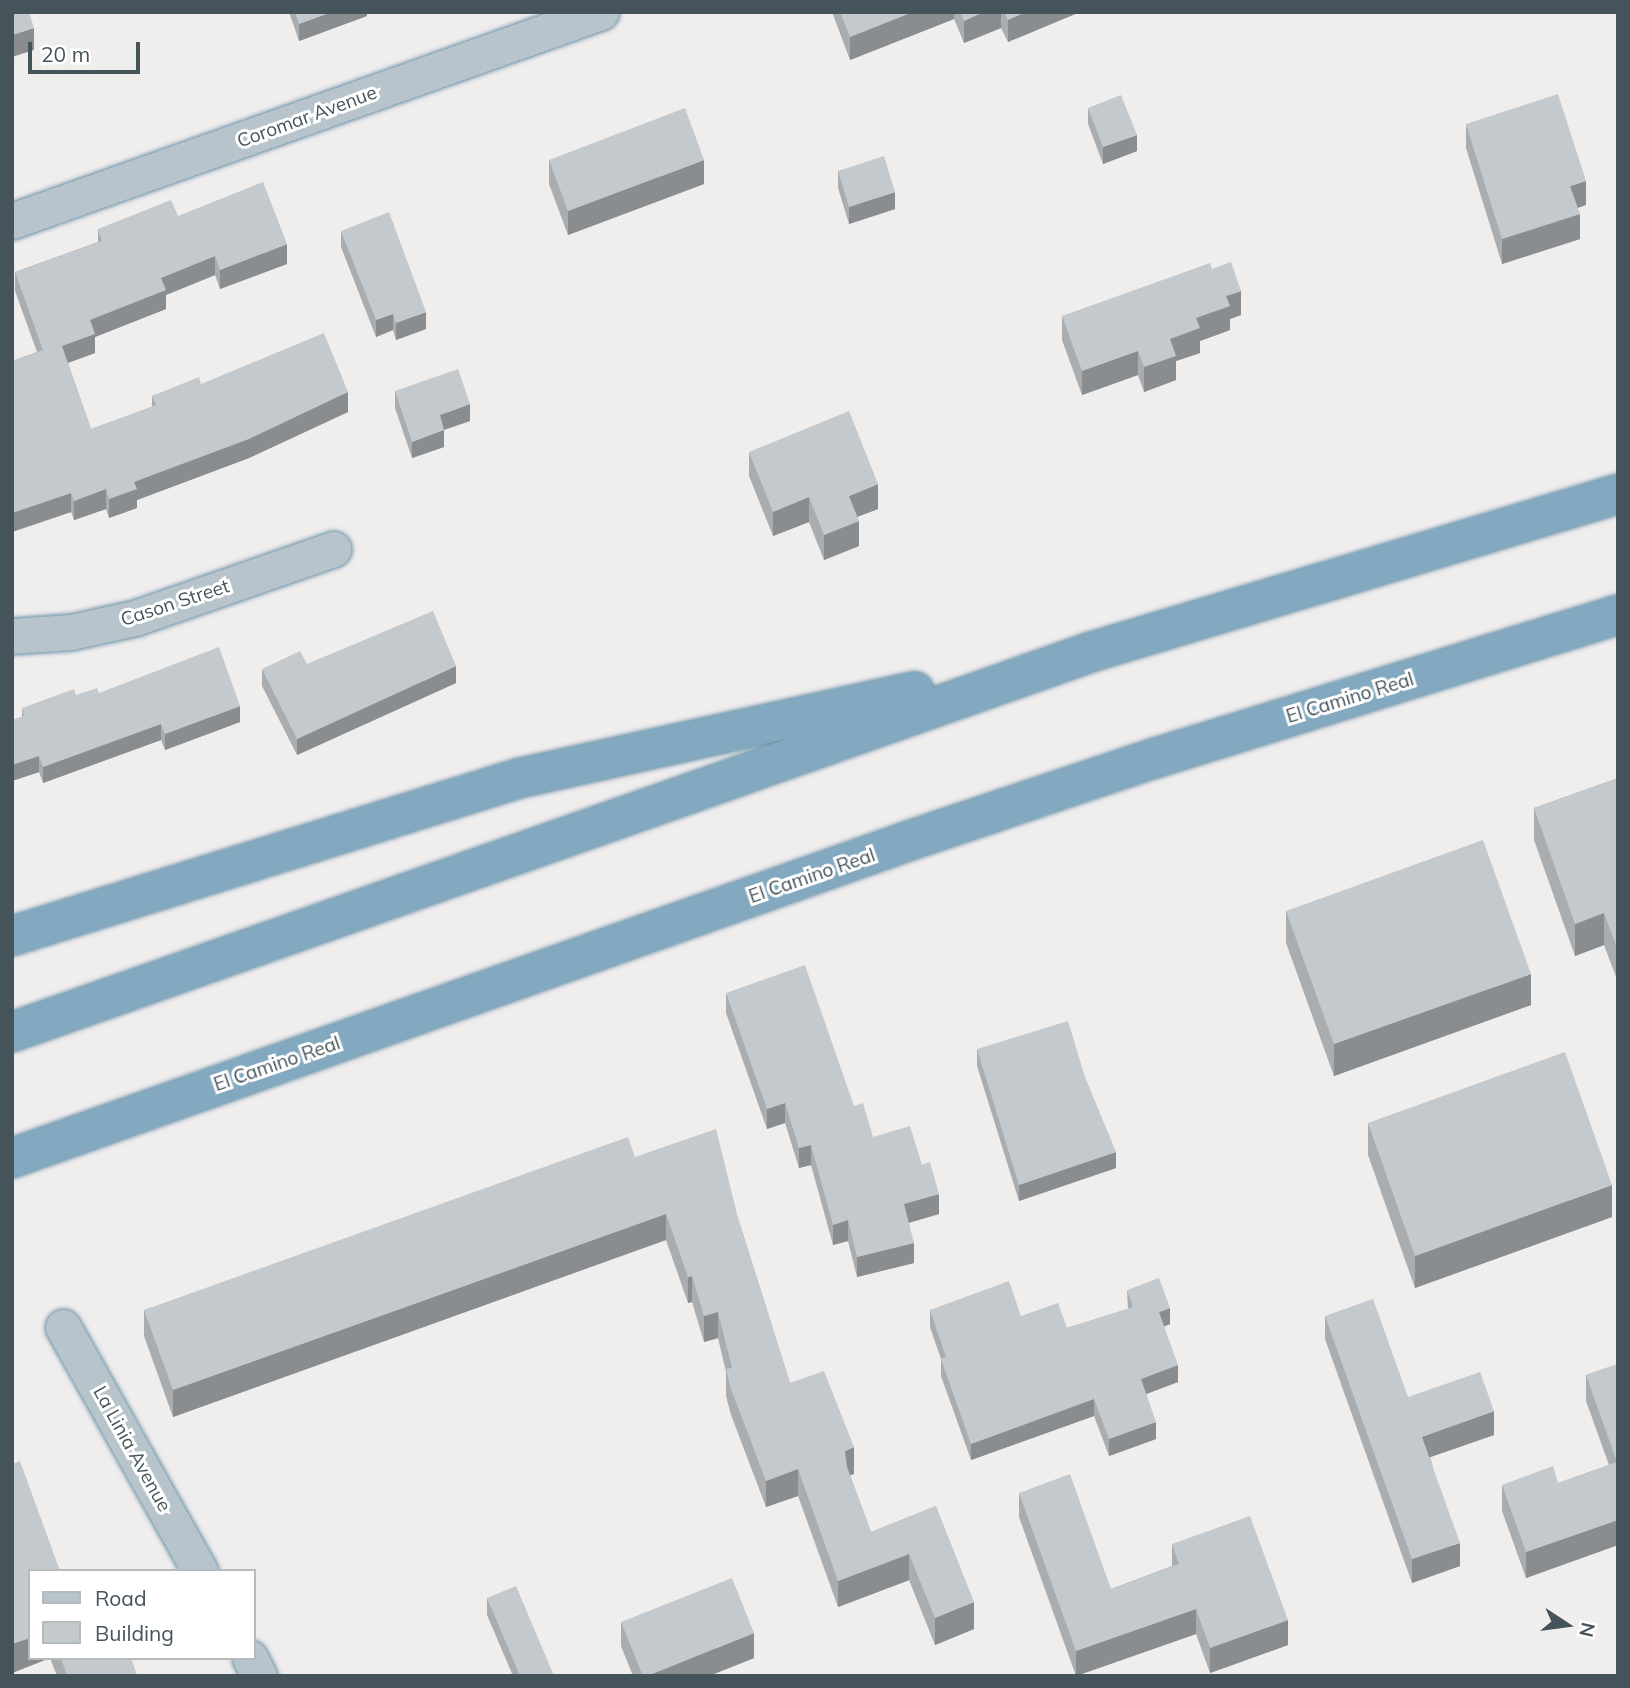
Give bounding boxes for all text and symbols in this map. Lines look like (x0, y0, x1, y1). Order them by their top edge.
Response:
scale bar (32, 28, 144, 72)
text: 20 m (41, 41, 90, 67)
street label: Coromar Avenue (234, 81, 380, 153)
street label: Cason Street (118, 575, 232, 631)
street label: El Camino Real (1284, 668, 1416, 728)
street label: El Camino Real (746, 844, 878, 908)
street label: El Camino Real (211, 1032, 343, 1096)
street label: La Linia Avenue (88, 1382, 176, 1516)
legend (28, 1569, 256, 1660)
text: Road (95, 1585, 146, 1611)
north arrow (1532, 1590, 1602, 1660)
text: Building (95, 1620, 174, 1646)
text: N (1574, 1620, 1601, 1639)

